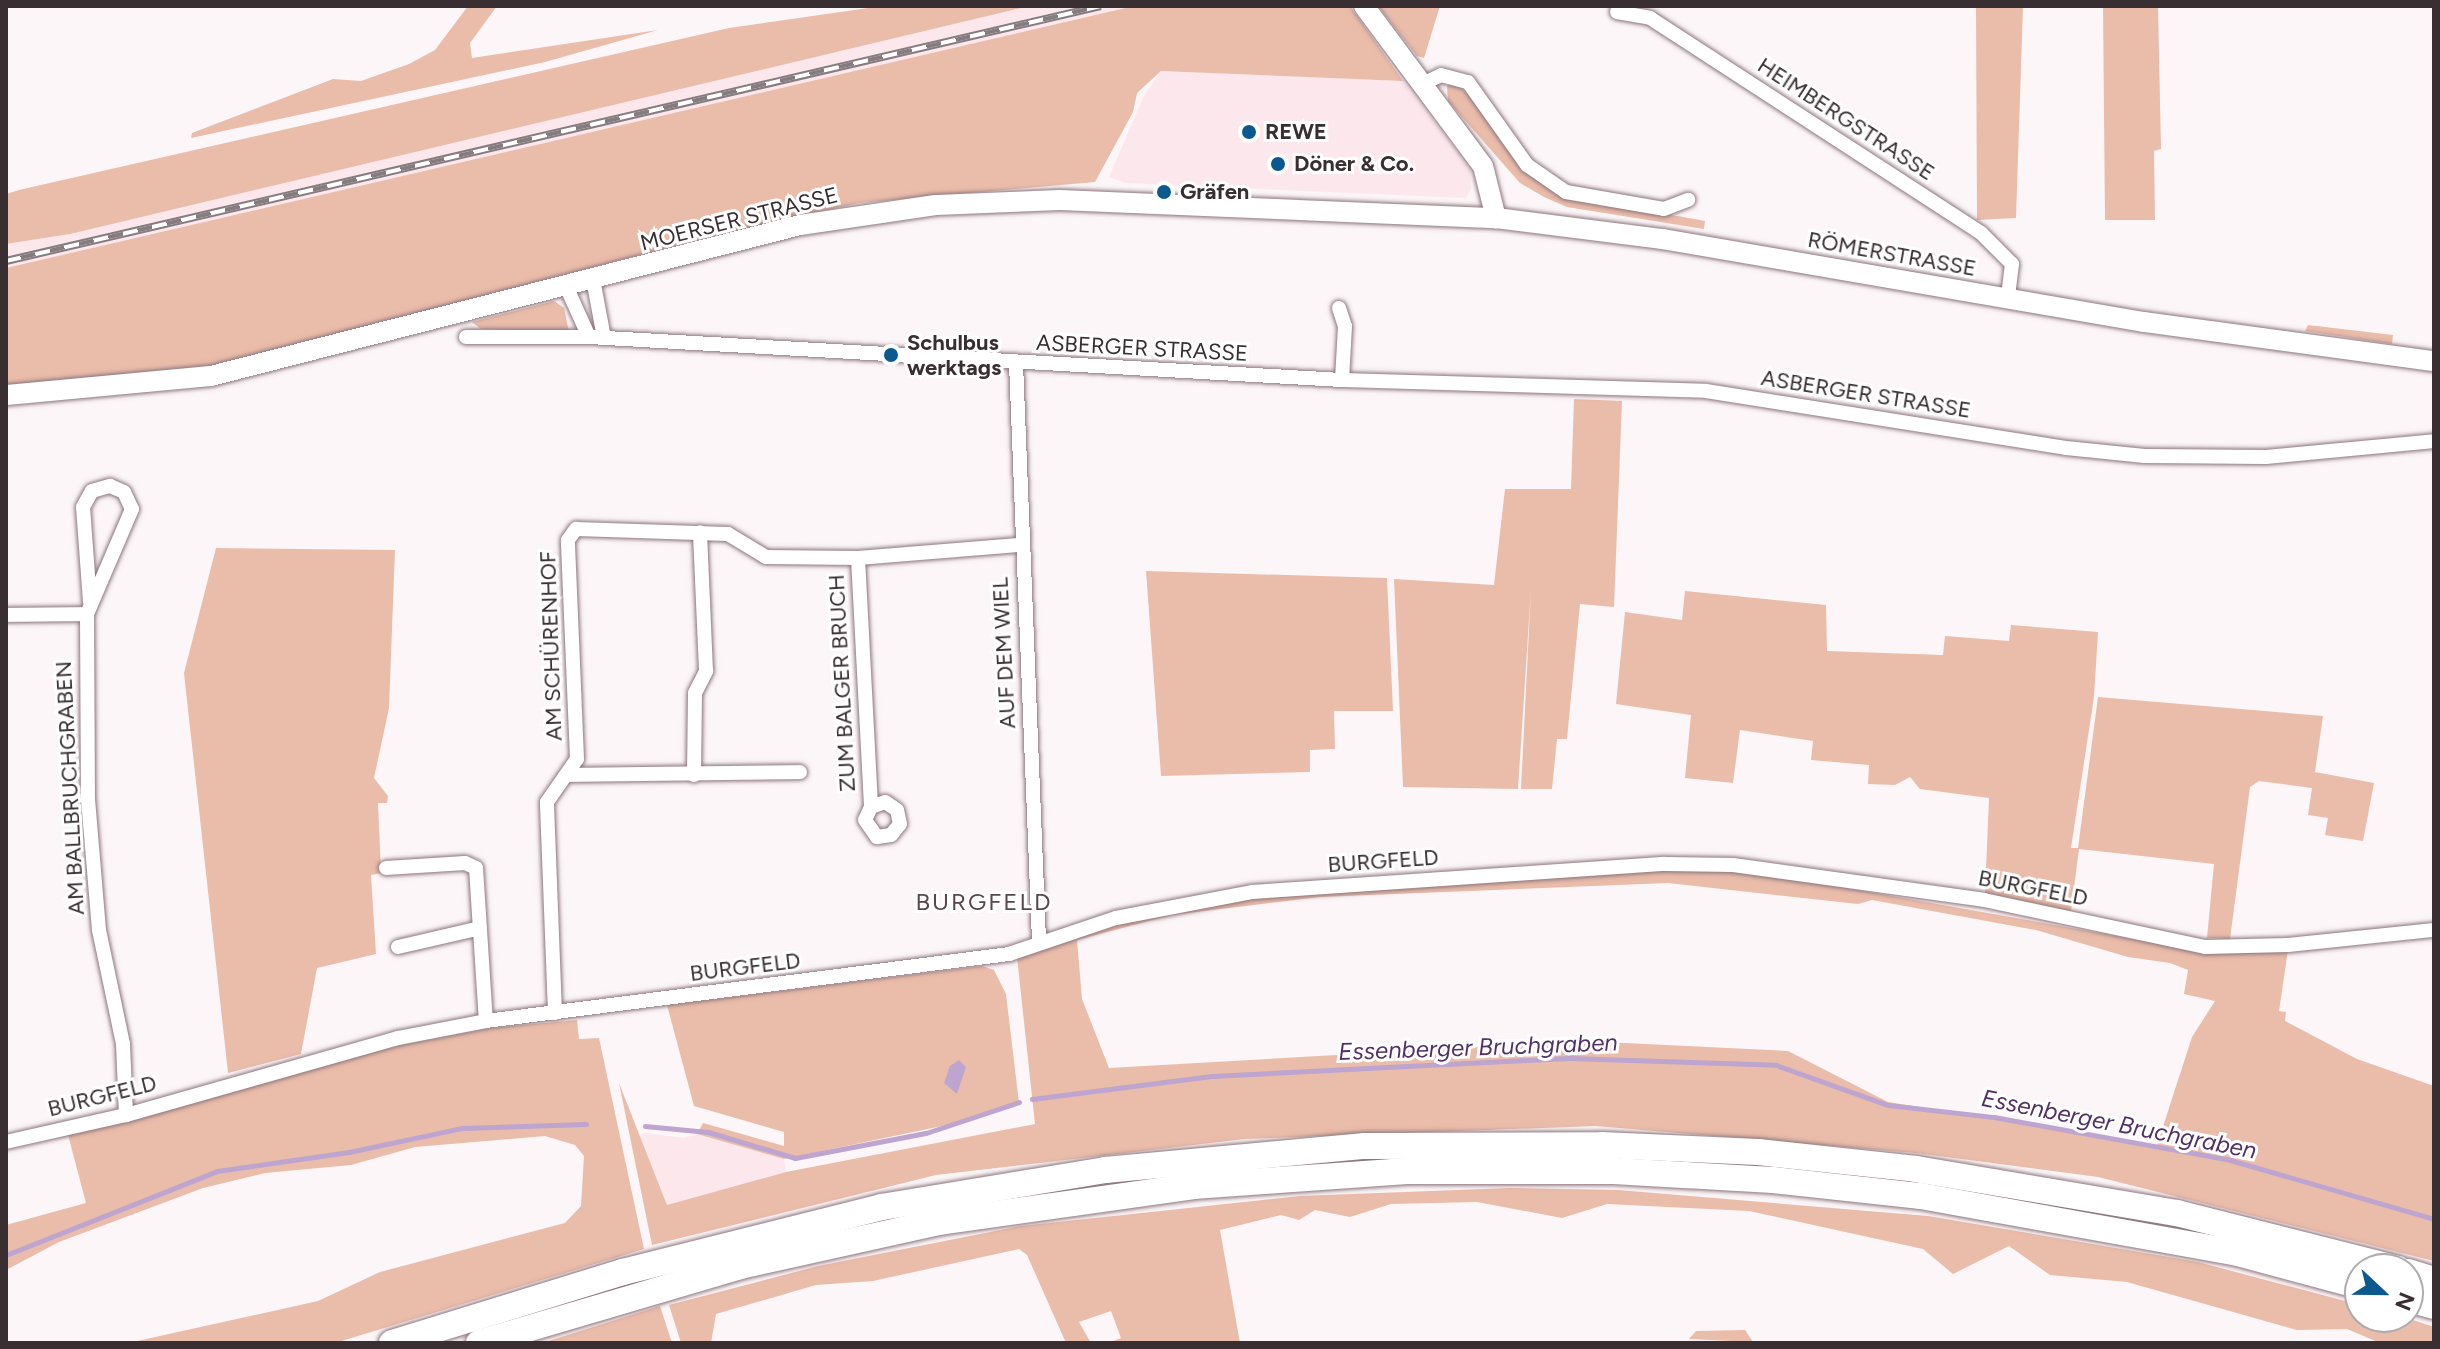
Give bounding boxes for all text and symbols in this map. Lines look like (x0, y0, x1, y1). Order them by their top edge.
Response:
street label: HEIMBERGSTRASSE (1753, 52, 1939, 186)
place label: REWE (1265, 119, 1327, 145)
marker: REWE (1240, 123, 1258, 141)
place label: Döner & Co. (1294, 151, 1414, 177)
marker: Döner & Co. (1269, 155, 1287, 173)
place label: Gräfen (1180, 179, 1249, 205)
street label: MOERSER STRASSE (638, 182, 840, 256)
marker: Gräfen (1155, 183, 1173, 201)
street label: RÖMERSTRASSE (1806, 226, 1978, 282)
place label: Schulbus werktags (907, 329, 1001, 380)
street label: ASBERGER STRASSE (1035, 329, 1249, 367)
marker: Schulbus werktags (882, 346, 900, 364)
street label: ASBERGER STRASSE (1759, 364, 1973, 424)
street label: AM SCHÜRENHOF (534, 551, 568, 741)
street label: ZUM BALGER BRUCH (823, 574, 861, 792)
street label: AUF DEM WIEL (987, 577, 1021, 729)
street label: AM BALLBRUCHGRABEN (50, 660, 90, 916)
street label: BURGFELD (1327, 844, 1439, 878)
street label: BURGFELD (1976, 864, 2090, 912)
district label: BURGFELD (915, 888, 1053, 916)
street label: BURGFELD (688, 947, 802, 987)
water label: Essenberger Bruchgraben (1338, 1028, 1618, 1066)
street label: BURGFELD (45, 1070, 159, 1122)
water label: Essenberger Bruchgraben (1979, 1083, 2259, 1165)
north arrow (2344, 1253, 2424, 1333)
text: N (2389, 1288, 2421, 1314)

